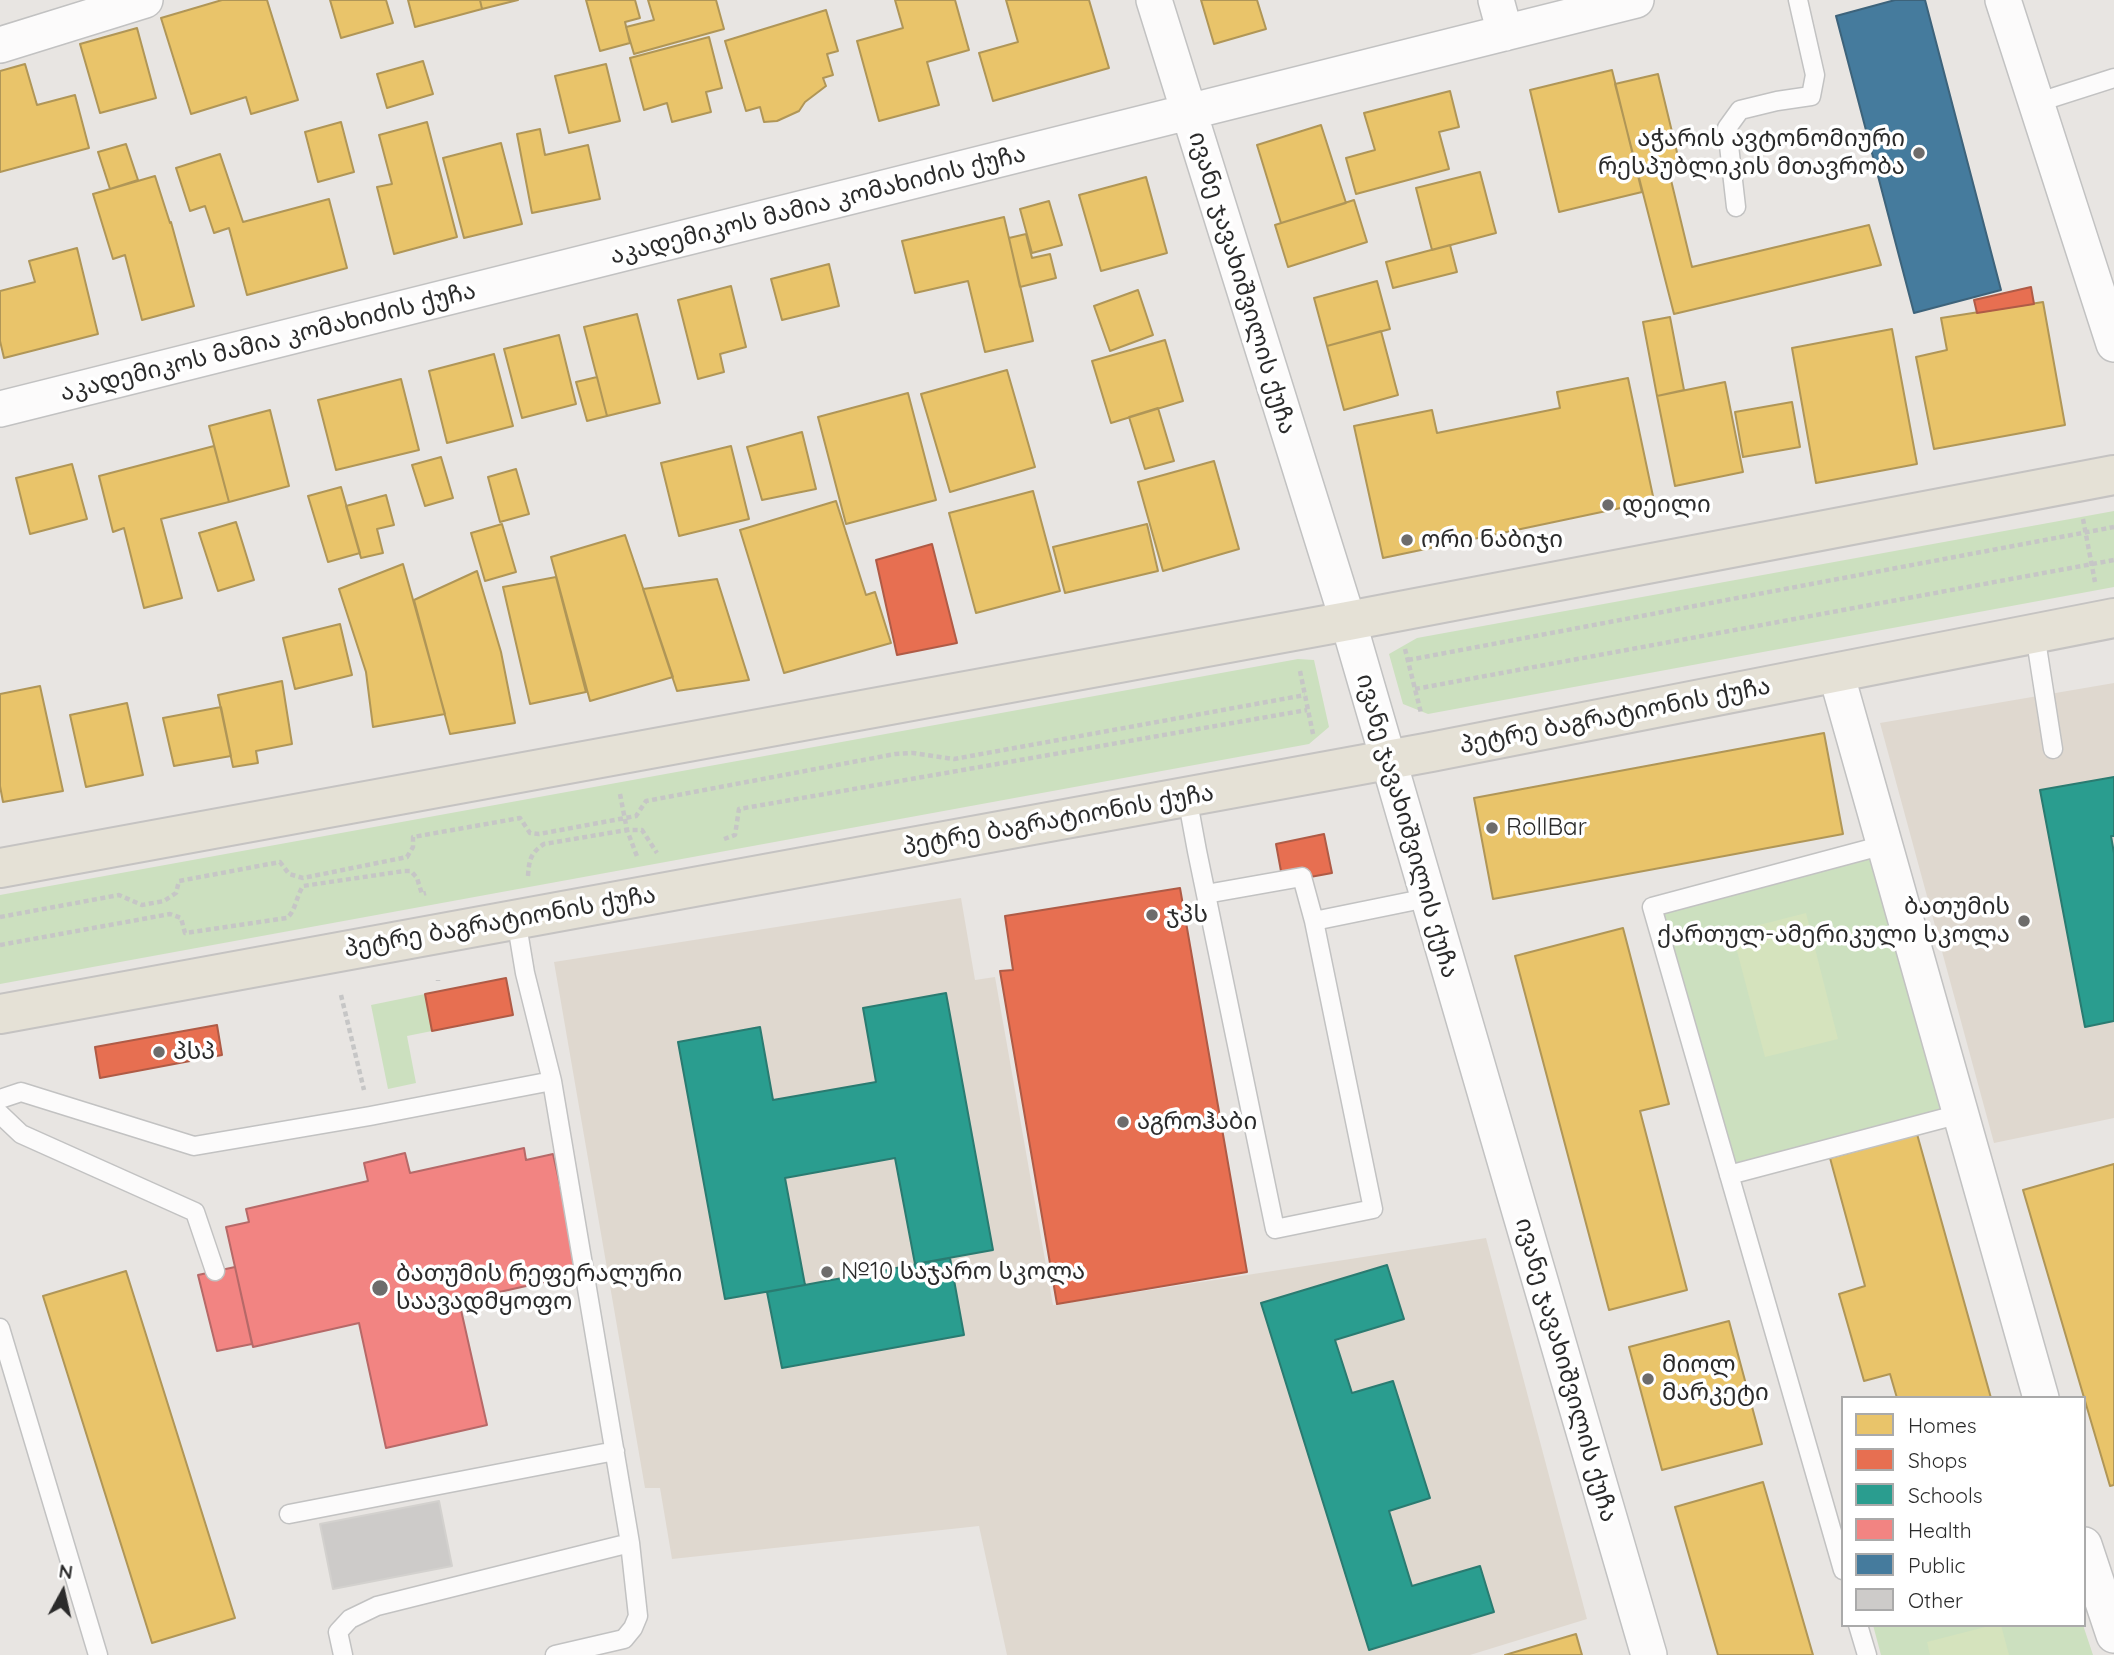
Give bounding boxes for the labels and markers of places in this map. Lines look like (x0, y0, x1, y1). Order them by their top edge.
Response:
place label: აჭარის ავტონომიური რესპუბლიკის მთავრობა (1598, 125, 1905, 181)
marker: აჭარის ავტონომიური რესპუბლიკის მთავრობა (1911, 145, 1927, 161)
place label: დეილი (1622, 491, 1711, 519)
marker: დეილი (1600, 497, 1616, 513)
place label: ორი ნაბიჯი (1421, 526, 1563, 554)
marker: ორი ნაბიჯი (1399, 532, 1415, 548)
place label: RollBar (1506, 814, 1587, 842)
marker: RollBar (1484, 820, 1500, 836)
place label: ბათუმის ქართულ-ამერიკული სკოლა (1657, 893, 2010, 949)
place label: ჯპს (1166, 901, 1208, 929)
marker: ჯპს (1144, 907, 1160, 923)
marker: ბათუმის ქართულ-ამერიკული სკოლა (2016, 913, 2032, 929)
place label: პსპ (173, 1038, 215, 1066)
marker: პსპ (151, 1044, 167, 1060)
place label: აგროჰაბი (1137, 1108, 1257, 1136)
marker: აგროჰაბი (1115, 1114, 1131, 1130)
place label: №10 საჯარო სკოლა (841, 1258, 1085, 1286)
place label: ბათუმის რეფერალური საავადმყოფო (396, 1260, 682, 1316)
marker: №10 საჯარო სკოლა (819, 1264, 835, 1280)
marker: ბათუმის რეფერალური საავადმყოფო (370, 1278, 390, 1298)
place label: მიოლ მარკეტი (1662, 1351, 1769, 1407)
marker: მიოლ მარკეტი (1640, 1371, 1656, 1387)

